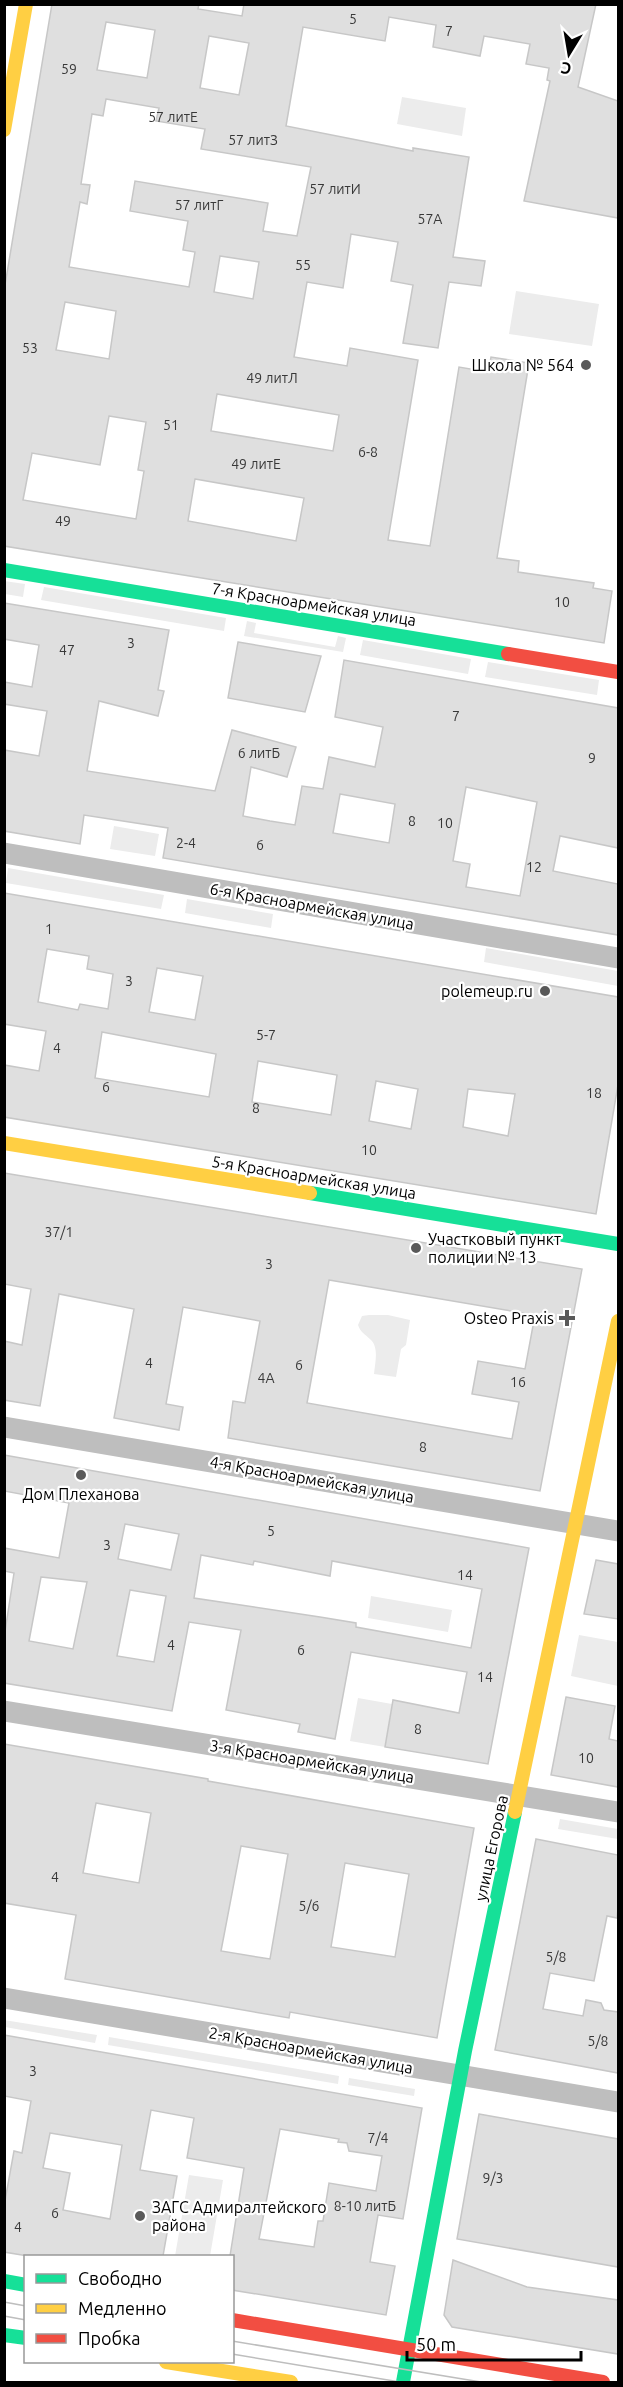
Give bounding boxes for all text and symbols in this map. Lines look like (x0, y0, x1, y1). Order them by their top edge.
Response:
house number: 5 (349, 11, 357, 27)
house number: 7 (445, 23, 453, 39)
north arrow (539, 24, 599, 84)
text: С (559, 59, 573, 79)
house number: 59 (61, 61, 77, 77)
house number: 57 литЕ (148, 109, 198, 125)
house number: 57 литЗ (228, 132, 278, 148)
house number: 57 литИ (309, 181, 361, 197)
house number: 57 литГ (175, 197, 223, 213)
house number: 57А (418, 211, 442, 227)
house number: 55 (295, 257, 311, 273)
house number: 53 (22, 340, 38, 356)
place label: Школа № 564 (472, 356, 574, 374)
marker: Школа № 564 (579, 358, 593, 372)
house number: 49 литЛ (246, 370, 298, 386)
house number: 51 (163, 417, 179, 433)
house number: 6-8 (358, 444, 378, 460)
house number: 49 литЕ (231, 456, 281, 472)
house number: 49 (55, 513, 71, 529)
street label: 7-я Красноармейская улица (210, 579, 418, 629)
house number: 10 (554, 594, 570, 610)
house number: 3 (127, 635, 135, 651)
house number: 47 (59, 642, 75, 658)
house number: 7 (452, 708, 460, 724)
house number: 6 литБ (238, 745, 280, 761)
house number: 9 (588, 750, 596, 766)
house number: 8 (408, 813, 416, 829)
house number: 10 (437, 815, 453, 831)
house number: 2-4 (176, 835, 196, 851)
house number: 6 (256, 837, 264, 853)
house number: 12 (526, 859, 542, 875)
street label: 6-я Красноармейская улица (209, 879, 415, 933)
house number: 1 (45, 921, 53, 937)
house number: 3 (125, 973, 133, 989)
place label: polemeup.ru (441, 982, 533, 1000)
marker: polemeup.ru (538, 984, 552, 998)
house number: 5-7 (256, 1027, 276, 1043)
house number: 4 (53, 1040, 61, 1056)
house number: 6 (102, 1079, 110, 1095)
house number: 18 (586, 1085, 602, 1101)
house number: 8 (252, 1100, 260, 1116)
house number: 10 (361, 1142, 377, 1158)
street label: 5-я Красноармейская улица (210, 1152, 418, 1202)
house number: 37/1 (45, 1224, 73, 1240)
place label: Участковый пункт полиции № 13 (428, 1230, 561, 1266)
marker: Участковый пункт полиции № 13 (409, 1241, 423, 1255)
house number: 3 (265, 1256, 273, 1272)
place label: Osteo Praxis (464, 1309, 554, 1327)
marker: Osteo Praxis (558, 1309, 576, 1327)
house number: 4 (145, 1355, 153, 1371)
house number: 6 (295, 1357, 303, 1373)
house number: 4А (258, 1370, 275, 1386)
house number: 16 (510, 1374, 526, 1390)
house number: 8 (419, 1439, 427, 1455)
street label: 4-я Красноармейская улица (209, 1452, 415, 1506)
marker: Дом Плеханова (74, 1468, 88, 1482)
place label: Дом Плеханова (22, 1485, 140, 1503)
house number: 5 (267, 1523, 275, 1539)
house number: 3 (103, 1537, 111, 1553)
house number: 14 (457, 1567, 473, 1583)
house number: 4 (167, 1637, 175, 1653)
house number: 6 (297, 1642, 305, 1658)
house number: 14 (477, 1669, 493, 1685)
house number: 8 (414, 1721, 422, 1737)
street label: 3-я Красноармейская улица (208, 1736, 416, 1786)
house number: 10 (578, 1750, 594, 1766)
street label: улица Егорова (471, 1793, 511, 1903)
house number: 4 (51, 1869, 59, 1885)
house number: 5/6 (299, 1898, 320, 1914)
house number: 5/8 (546, 1949, 567, 1965)
street label: 2-я Красноармейская улица (208, 2023, 414, 2077)
house number: 5/8 (588, 2033, 609, 2049)
house number: 3 (29, 2063, 37, 2079)
house number: 7/4 (368, 2130, 389, 2146)
house number: 9/3 (483, 2170, 503, 2186)
place label: ЗАГС Адмиралтейского района (152, 2198, 327, 2234)
house number: 8-10 литБ (334, 2198, 396, 2214)
house number: 6 (51, 2205, 59, 2221)
marker: ЗАГС Адмиралтейского района (133, 2209, 147, 2223)
house number: 4 (14, 2219, 22, 2235)
legend (24, 2255, 234, 2363)
text: Свободно (78, 2268, 162, 2288)
text: Медленно (78, 2298, 167, 2318)
scale bar (407, 2324, 581, 2362)
text: Пробка (78, 2328, 141, 2348)
text: 50 m (416, 2334, 456, 2354)

